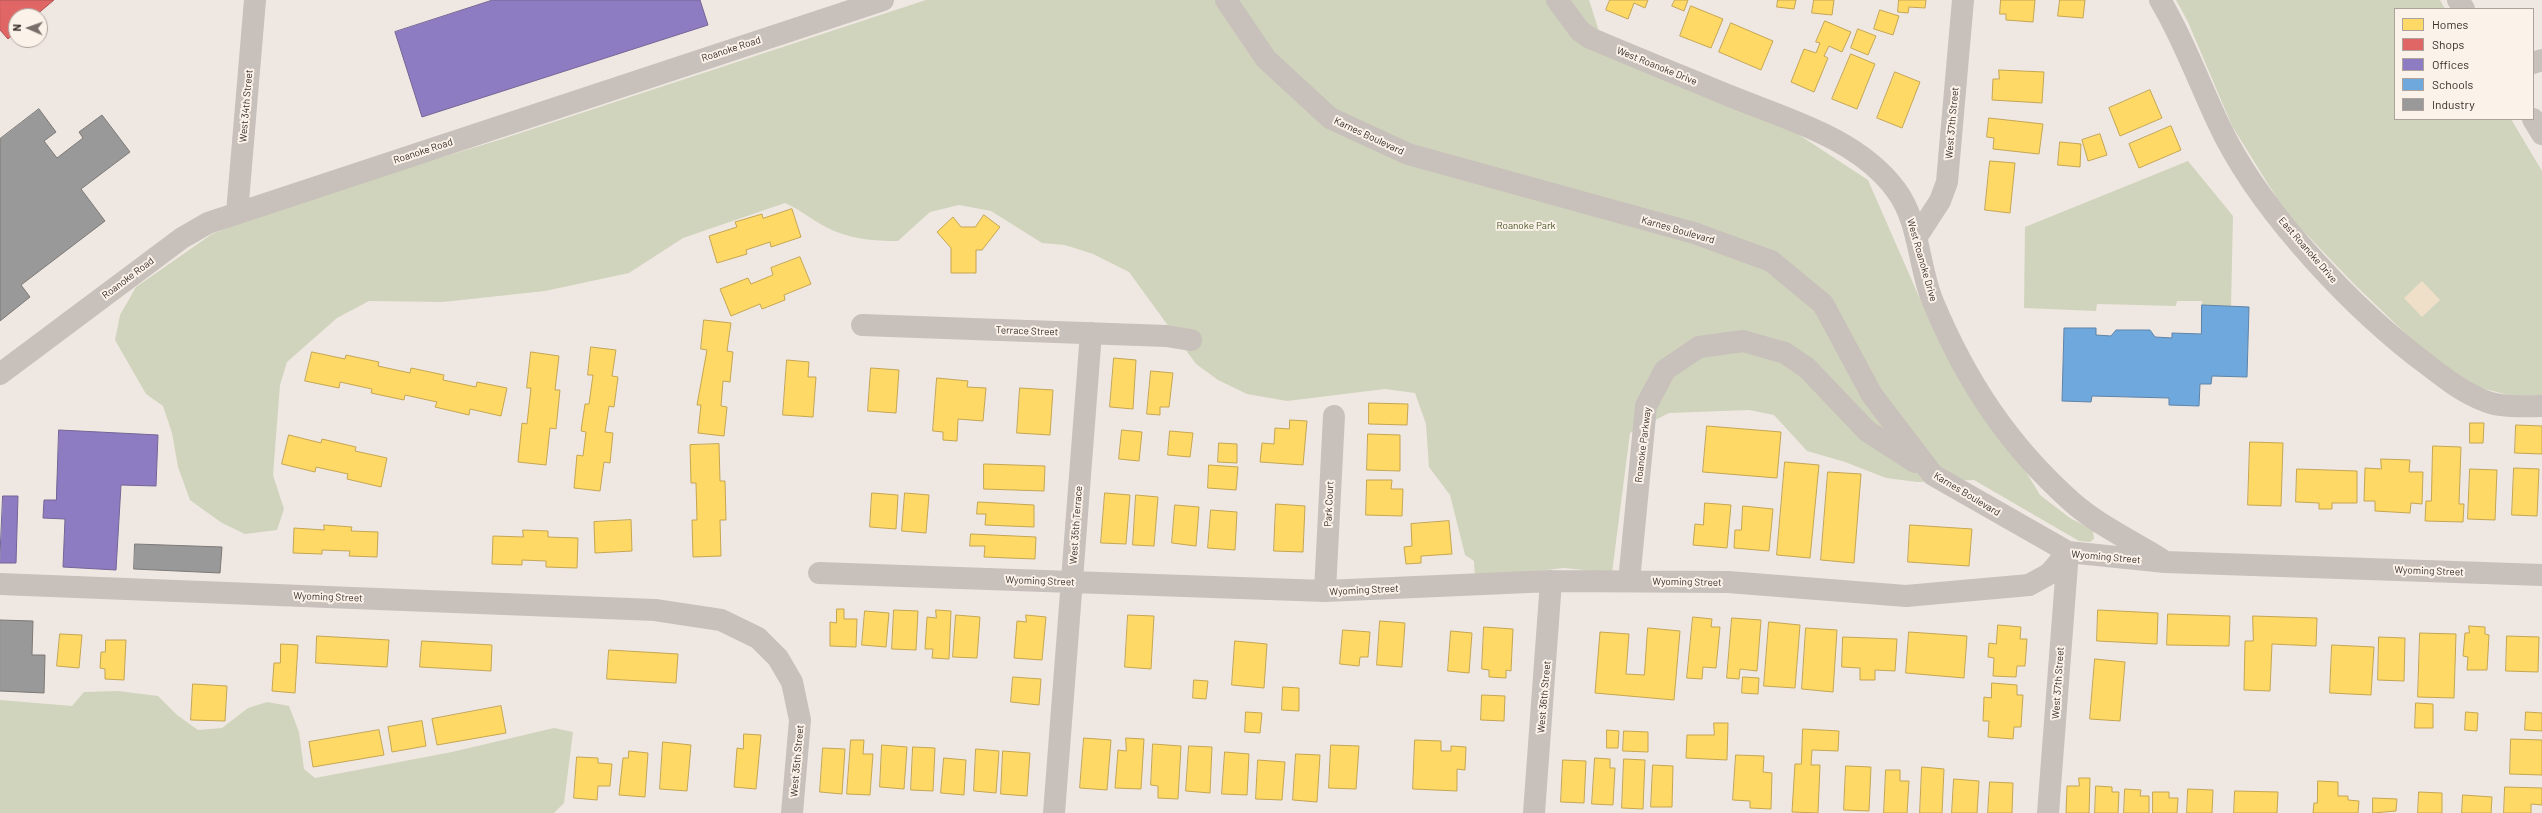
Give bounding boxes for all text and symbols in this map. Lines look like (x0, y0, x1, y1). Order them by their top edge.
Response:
north arrow (8, 8, 48, 48)
legend (2394, 8, 2534, 120)
text: Homes (2432, 17, 2468, 31)
text: N (10, 24, 23, 31)
street label: Roanoke Road (700, 34, 762, 64)
text: Shops (2432, 37, 2464, 51)
street label: West Roanoke Drive (1615, 44, 1699, 88)
text: Offices (2432, 57, 2469, 71)
street label: West 34th Street (237, 69, 255, 143)
text: Schools (2432, 77, 2473, 91)
street label: West 37th Street (1943, 87, 1961, 159)
text: Industry (2432, 97, 2475, 111)
street label: Karnes Boulevard (1332, 115, 1406, 157)
street label: Roanoke Road (392, 136, 454, 166)
street label: Karnes Boulevard (1640, 214, 1716, 246)
street label: East Roanoke Drive (2276, 215, 2340, 285)
street label: West Roanoke Drive (1904, 217, 1940, 303)
park label: Roanoke Park (1496, 220, 1556, 232)
street label: Roanoke Road (100, 255, 156, 301)
street label: Terrace Street (996, 324, 1058, 338)
street label: Roanoke Parkway (1632, 407, 1654, 483)
street label: Karnes Boulevard (1932, 469, 2002, 519)
street label: Park Court (1322, 481, 1336, 527)
street label: West 35th Terrace (1067, 485, 1085, 565)
street label: Wyoming Street (2071, 548, 2141, 566)
street label: Wyoming Street (2394, 564, 2464, 578)
street label: Wyoming Street (1005, 574, 1075, 588)
street label: Wyoming Street (1652, 575, 1722, 589)
street label: Wyoming Street (1329, 582, 1399, 598)
street label: Wyoming Street (293, 590, 363, 604)
street label: West 37th Street (2049, 647, 2067, 719)
street label: West 36th Street (1535, 660, 1553, 734)
street label: West 35th Street (788, 724, 806, 798)

